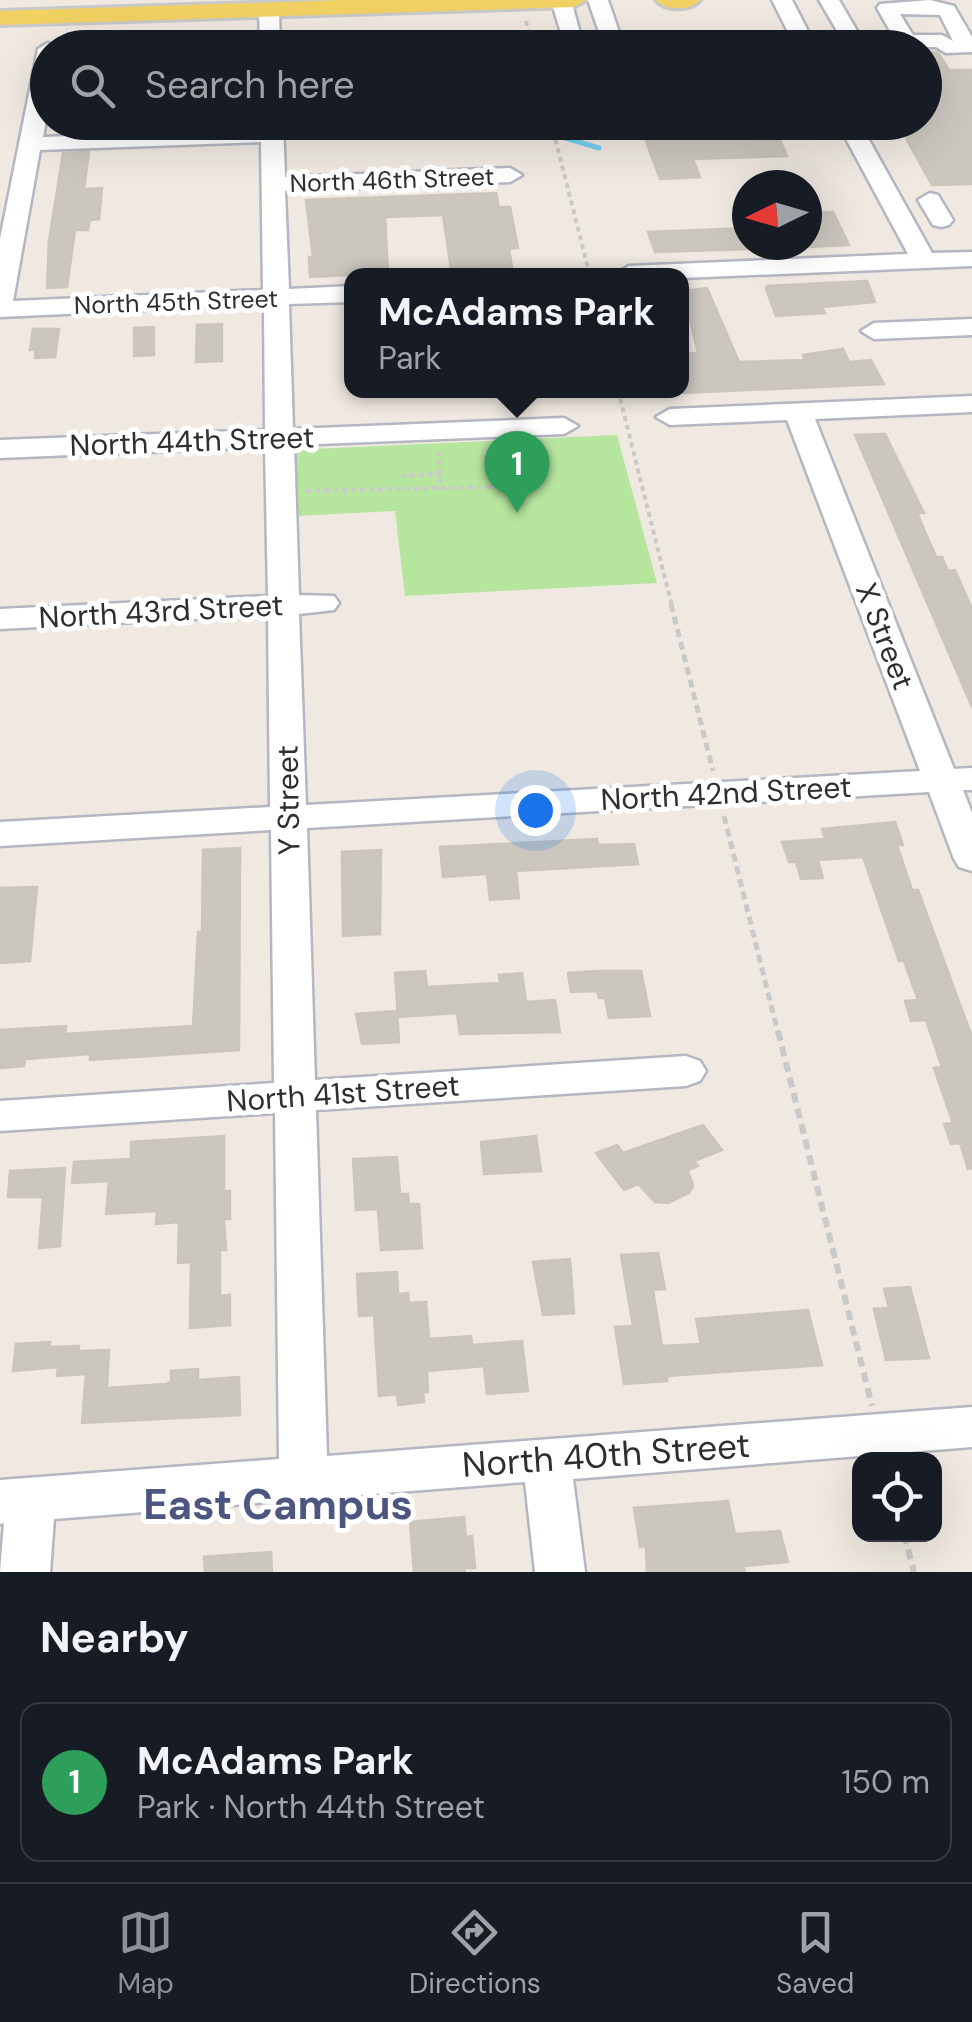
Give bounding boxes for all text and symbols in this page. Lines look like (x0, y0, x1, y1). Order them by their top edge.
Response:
search box (30, 30, 942, 140)
icon: search (65, 58, 120, 113)
text: Search here (145, 60, 355, 110)
street label: North 46th Street (289, 160, 495, 200)
north arrow (732, 170, 822, 260)
popup (344, 268, 689, 398)
street label: North 45th Street (73, 282, 279, 322)
text: McAdams Park (378, 287, 655, 337)
text: Park (378, 337, 441, 379)
street label: North 44th Street (69, 417, 315, 465)
pin: 1 (484, 430, 550, 513)
street label: X Street (847, 577, 923, 695)
street label: North 43rd Street (38, 585, 284, 637)
street label: Y Street (268, 744, 308, 856)
street label: North 42nd Street (600, 767, 852, 819)
your location (510, 785, 561, 836)
street label: North 41st Street (225, 1065, 461, 1121)
street label: North 40th Street (460, 1422, 752, 1488)
map controls (852, 1452, 942, 1542)
button: locate (852, 1452, 942, 1542)
district label: East Campus (143, 1477, 413, 1532)
text: Nearby (40, 1610, 189, 1665)
text: McAdams Park (137, 1736, 414, 1786)
text: 1 (69, 1761, 80, 1803)
text: 150 m (842, 1761, 930, 1803)
text: Park · North 44th Street (137, 1786, 485, 1828)
tab: Map (118, 1905, 174, 2002)
tab: Directions (409, 1905, 541, 2002)
tab: Saved (776, 1905, 854, 2002)

